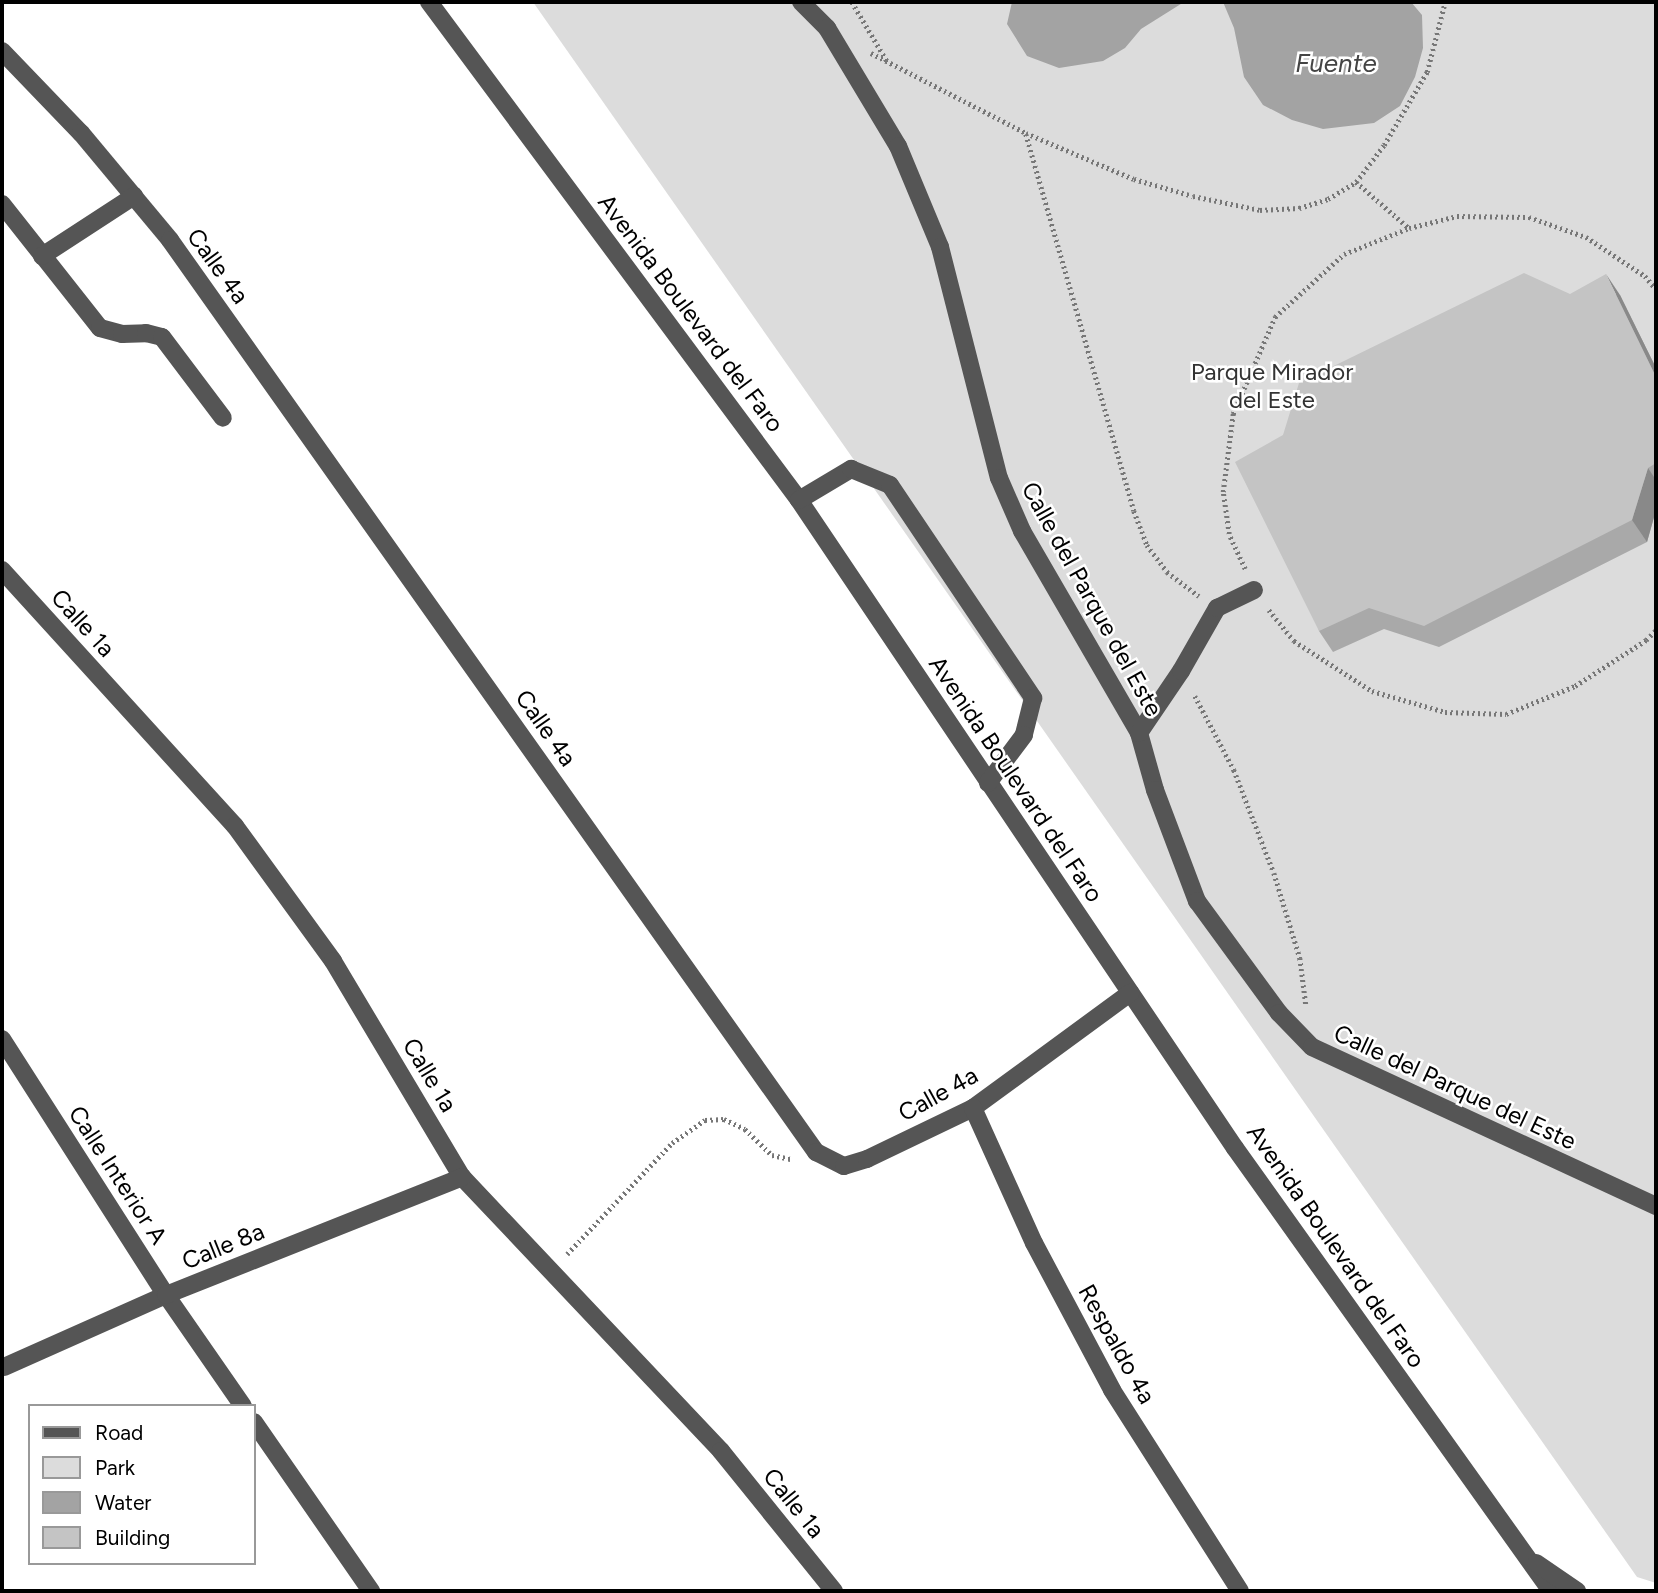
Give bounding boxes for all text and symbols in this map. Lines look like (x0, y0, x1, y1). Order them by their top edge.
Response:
water label: Fuente (1295, 48, 1377, 80)
street label: Avenida Boulevard del Faro (592, 188, 790, 438)
street label: Calle 4a (181, 223, 255, 309)
park label: Parque Mirador del Este (1191, 358, 1353, 414)
street label: Calle del Parque del Este (1015, 477, 1169, 721)
street label: Calle 1a (45, 583, 121, 663)
street label: Avenida Boulevard del Faro (923, 650, 1109, 908)
street label: Calle 4a (509, 684, 583, 772)
street label: Calle del Parque del Este (1329, 1018, 1581, 1156)
street label: Calle 1a (397, 1033, 463, 1117)
street label: Calle 4a (893, 1060, 983, 1128)
street label: Calle Interior A (63, 1100, 173, 1250)
street label: Avenida Boulevard del Faro (1241, 1119, 1431, 1373)
street label: Calle 8a (178, 1217, 268, 1275)
street label: Respaldo 4a (1072, 1279, 1162, 1409)
legend (28, 1404, 256, 1565)
text: Road (95, 1420, 143, 1445)
text: Park (95, 1455, 135, 1480)
street label: Calle 1a (757, 1462, 831, 1544)
text: Water (95, 1490, 151, 1515)
text: Building (95, 1525, 170, 1550)

